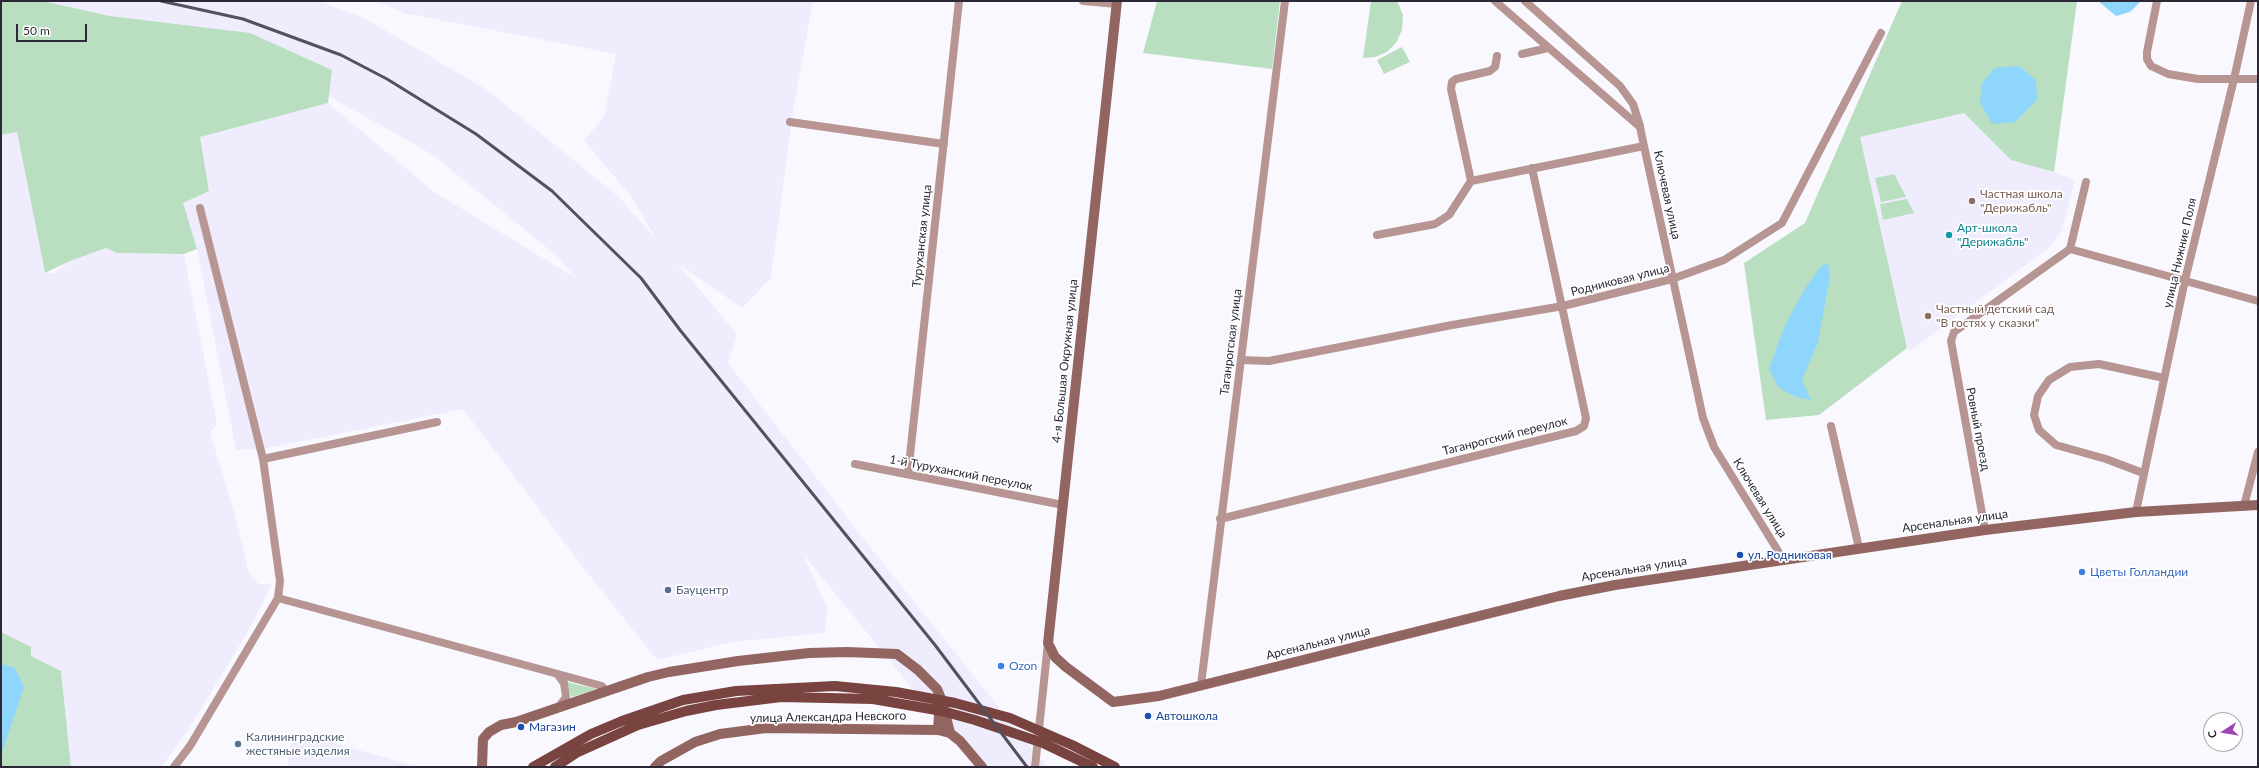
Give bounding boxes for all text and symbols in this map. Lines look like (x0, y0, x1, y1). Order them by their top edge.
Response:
scale bar (18, 16, 89, 42)
text: 50 m (23, 23, 50, 38)
street label: Ключевая улица (1651, 149, 1683, 241)
street label: Туруханская улица (909, 184, 935, 288)
place label: Частная школа "Дерижабль" (1980, 187, 2063, 215)
marker: Частная школа "Дерижабль" (1967, 196, 1977, 206)
street label: улица Нижние Поля (2160, 197, 2200, 309)
place label: Арт-школа "Дерижабль" (1957, 221, 2028, 249)
marker: Арт-школа "Дерижабль" (1944, 230, 1954, 240)
street label: Родниковая улица (1569, 261, 1671, 299)
street label: 4-я Большая Окружная улица (1049, 278, 1081, 444)
street label: Таганрогская улица (1217, 288, 1245, 396)
place label: Частный детский сад "В гостях у сказки" (1936, 302, 2054, 330)
marker: Частный детский сад "В гостях у сказки" (1923, 311, 1933, 321)
street label: Ровный проезд (1963, 386, 1993, 472)
street label: Таганрогский переулок (1441, 414, 1569, 458)
street label: 1-й Туруханский переулок (888, 452, 1034, 494)
street label: Ключевая улица (1730, 456, 1790, 540)
street label: Арсенальная улица (1901, 506, 2009, 536)
place label: ул. Родниковая (1748, 548, 1832, 562)
marker: ул. Родниковая (1735, 550, 1745, 560)
street label: Арсенальная улица (1580, 554, 1688, 584)
place label: Цветы Голландии (2090, 565, 2188, 579)
marker: Цветы Голландии (2077, 567, 2087, 577)
place label: Бауцентр (676, 583, 728, 597)
marker: Бауцентр (663, 585, 673, 595)
street label: Арсенальная улица (1264, 623, 1372, 663)
place label: Ozon (1009, 659, 1037, 673)
marker: Ozon (996, 661, 1006, 671)
street label: улица Александра Невского (750, 708, 906, 726)
place label: Автошкола (1156, 709, 1218, 723)
marker: Автошкола (1143, 711, 1153, 721)
north arrow (2203, 712, 2243, 752)
place label: Магазин (529, 720, 576, 734)
marker: Магазин (516, 722, 526, 732)
text: С (2205, 729, 2219, 739)
place label: Калининградские жестяные изделия (246, 730, 350, 758)
marker: Калининградские жестяные изделия (233, 739, 243, 749)

